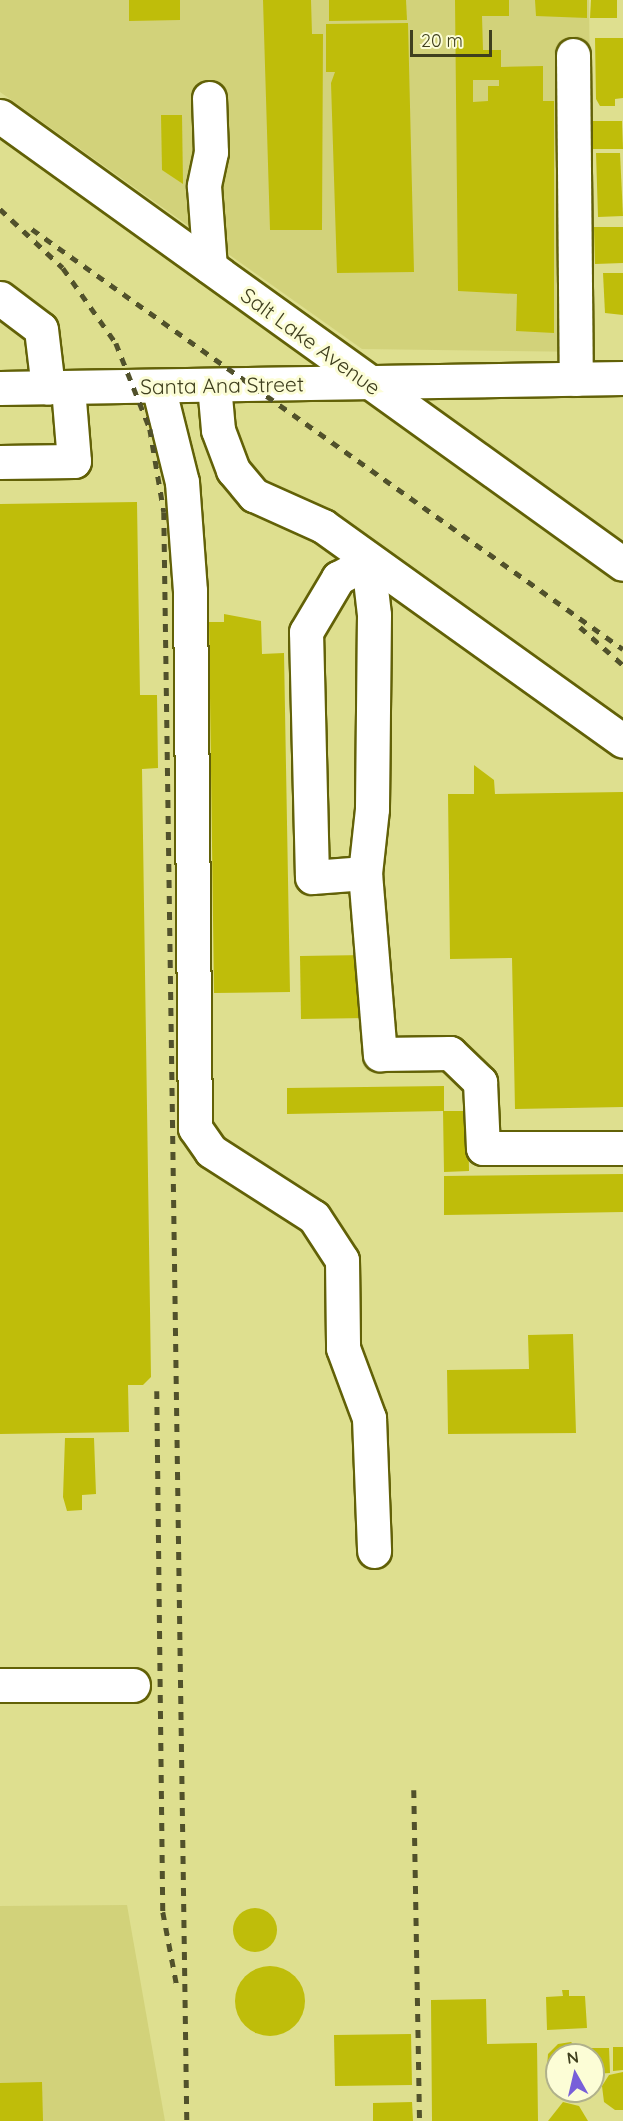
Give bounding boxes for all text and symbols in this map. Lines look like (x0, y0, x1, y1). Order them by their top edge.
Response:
scale bar (413, 18, 496, 56)
text: 20 m (421, 29, 463, 52)
street label: Salt Lake Avenue (236, 282, 386, 400)
street label: Santa Ana Street (140, 371, 304, 399)
north arrow (545, 2043, 605, 2103)
text: N (566, 2046, 580, 2068)

